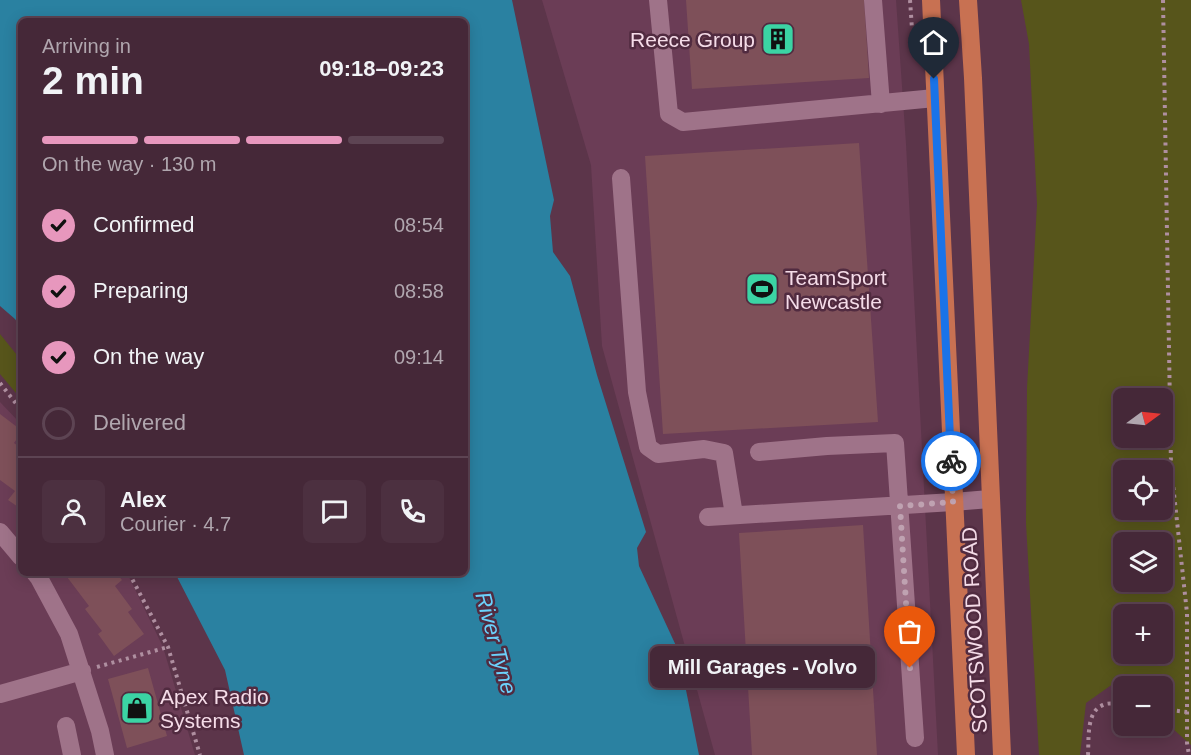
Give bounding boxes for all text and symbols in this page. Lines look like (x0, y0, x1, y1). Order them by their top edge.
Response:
pin (908, 17, 959, 79)
building icon: Reece Group (760, 21, 796, 57)
icon: home (917, 26, 950, 59)
place label: Reece Group (630, 28, 755, 51)
text: Arriving in (42, 35, 131, 57)
text: 09:18–09:23 (319, 56, 444, 81)
text: 2 min (42, 59, 144, 102)
text: On the way · 130 m (42, 153, 217, 175)
icon: check (42, 209, 75, 242)
text: Confirmed (93, 212, 194, 237)
text: 08:54 (394, 214, 444, 236)
place label: TeamSport Newcastle (785, 266, 887, 313)
sports icon: TeamSport Newcastle (744, 271, 780, 307)
icon: check (42, 275, 75, 308)
text: Preparing (93, 278, 188, 303)
text: 08:58 (394, 280, 444, 302)
icon: check (42, 341, 75, 374)
text: On the way (93, 344, 204, 369)
text: 09:14 (394, 346, 444, 368)
north arrow (1113, 388, 1173, 448)
map controls (1113, 388, 1173, 736)
text: Delivered (93, 410, 186, 435)
courier (921, 431, 981, 491)
icon: bike (935, 445, 968, 478)
button: locate (1113, 460, 1173, 520)
button: person (42, 480, 105, 543)
button: chat (303, 480, 366, 543)
button: phone (381, 480, 444, 543)
text: Alex (120, 487, 166, 512)
text: Courier · 4.7 (120, 513, 231, 535)
street label: SCOTSWOOD ROAD (957, 526, 991, 734)
button: layers (1113, 532, 1173, 592)
water label: River Tyne (470, 589, 522, 697)
button: + (1113, 604, 1173, 664)
pin (884, 606, 935, 668)
icon: bag (893, 615, 926, 648)
callout: Mill Garages - Volvo (649, 647, 874, 689)
text: Mill Garages - Volvo (668, 656, 857, 678)
button: − (1113, 676, 1173, 736)
place label: Apex Radio Systems (160, 685, 269, 732)
shop icon: Apex Radio Systems (119, 690, 155, 726)

